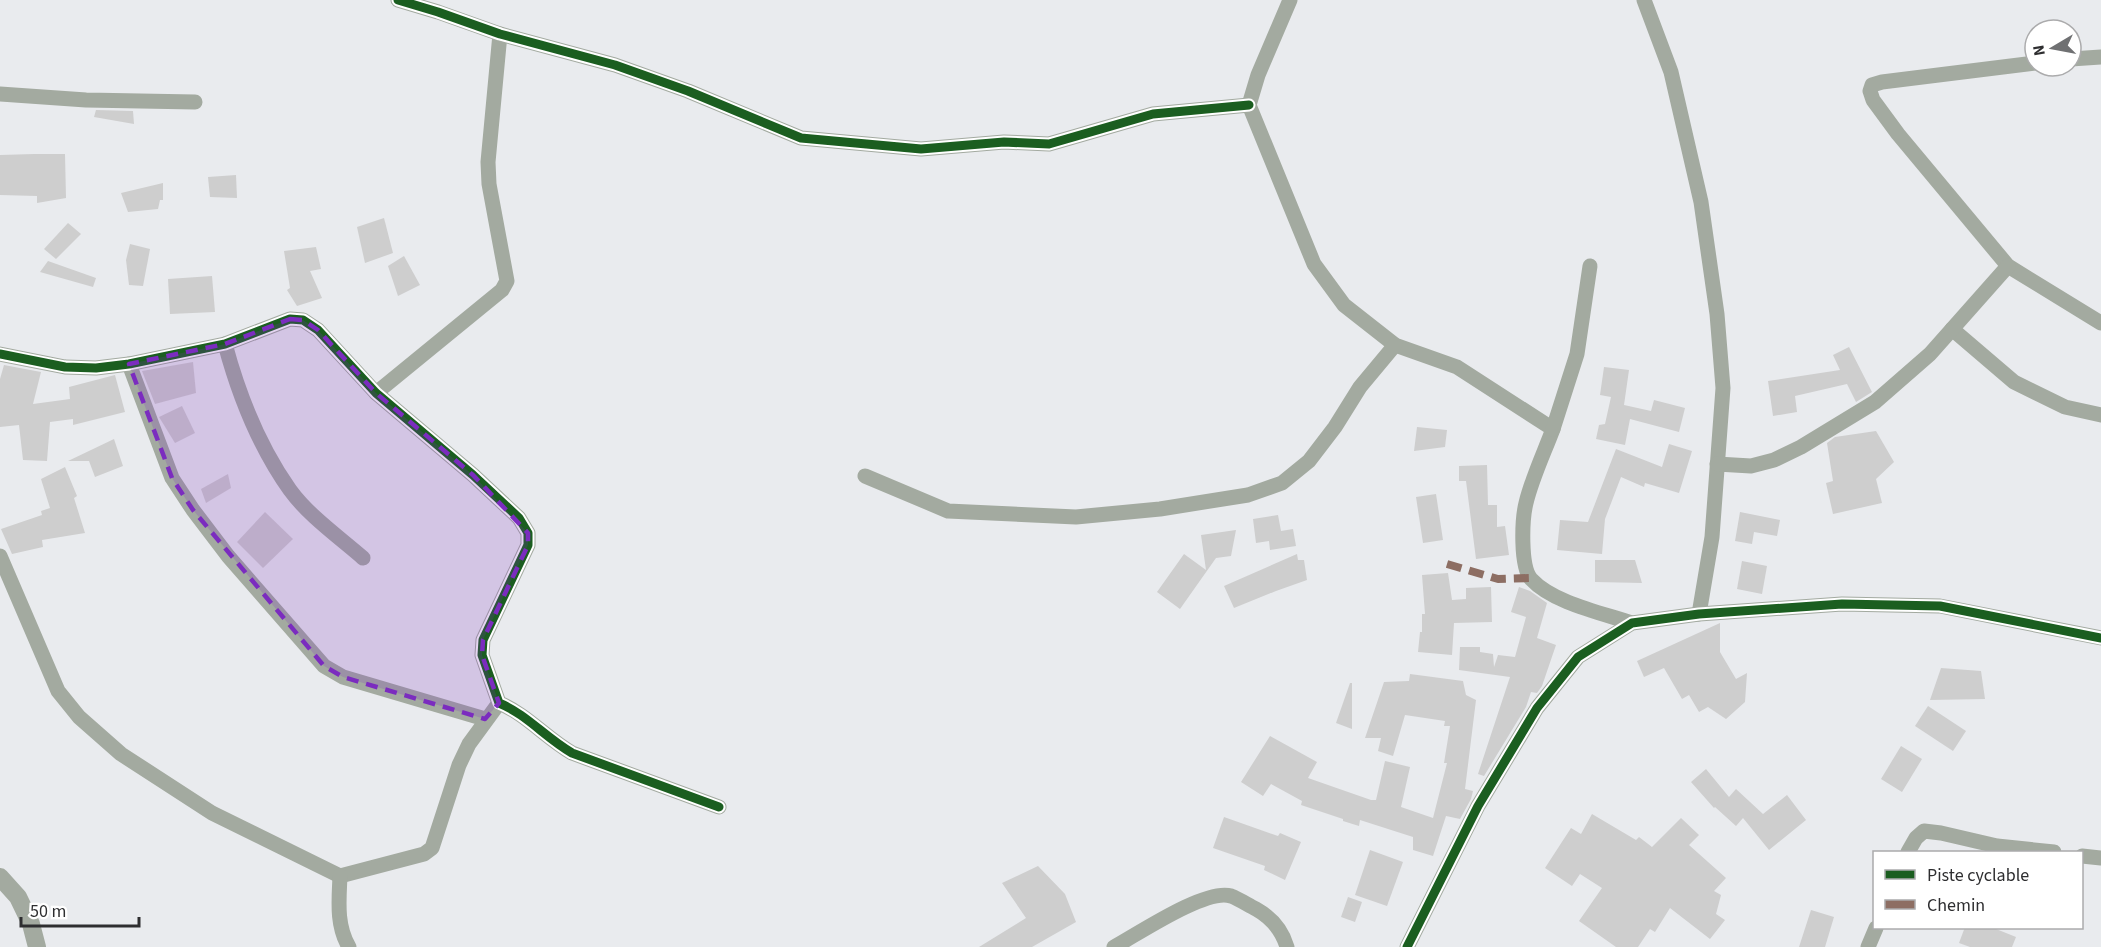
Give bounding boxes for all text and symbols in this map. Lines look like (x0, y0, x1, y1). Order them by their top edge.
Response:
north arrow (2023, 18, 2083, 78)
text: N (2027, 43, 2051, 58)
legend (1873, 851, 2083, 929)
text: Piste cyclable (1927, 863, 2029, 888)
scale bar (21, 890, 140, 928)
text: Chemin (1927, 893, 1985, 918)
text: 50 m (30, 899, 66, 924)

